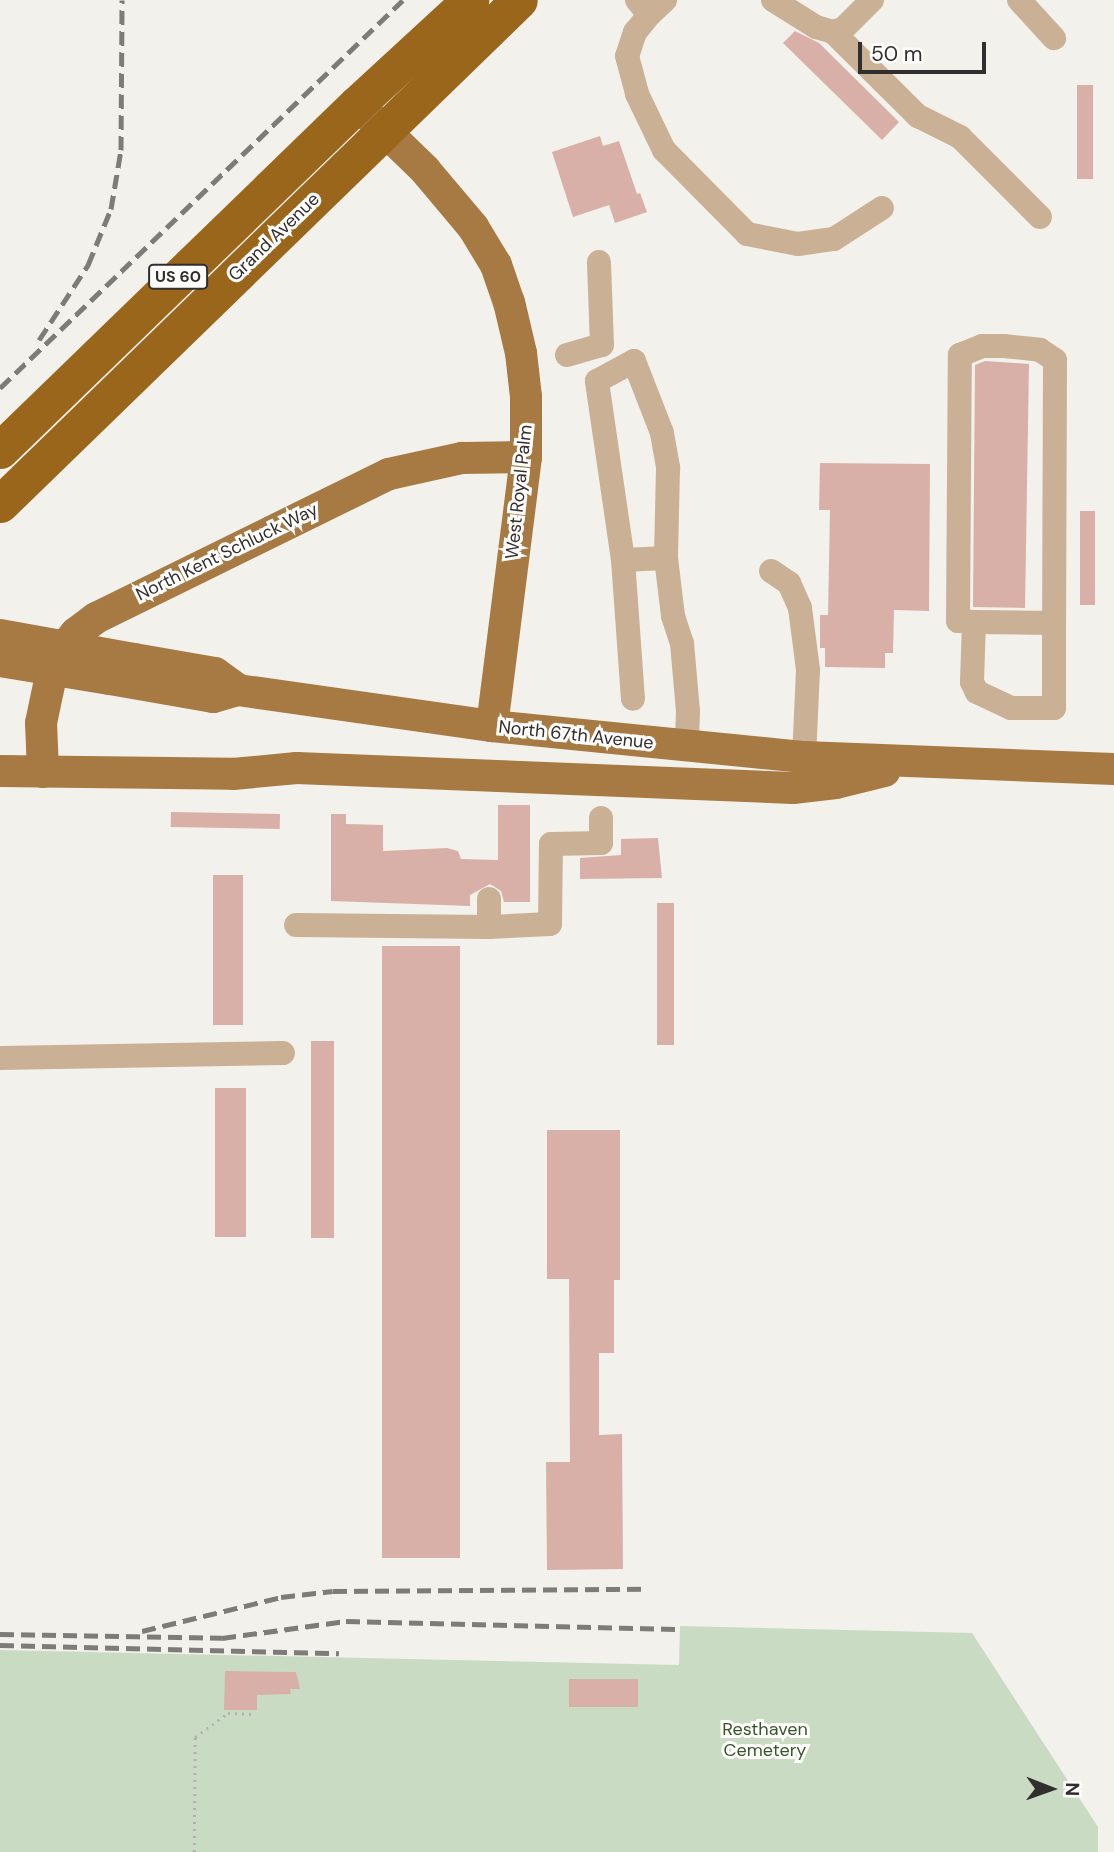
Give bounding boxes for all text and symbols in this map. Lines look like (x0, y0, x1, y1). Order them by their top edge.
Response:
scale bar (862, 28, 990, 72)
text: 50 m (871, 40, 922, 68)
street label: Grand Avenue (224, 188, 324, 286)
road number: US 60 (146, 264, 210, 290)
street label: West Royal Palm (501, 424, 537, 560)
street label: North Kent Schluck Way (132, 498, 322, 606)
street label: North 67th Avenue (497, 716, 655, 754)
park label: Resthaven Cemetery (722, 1719, 808, 1762)
north arrow (1016, 1754, 1086, 1824)
text: N (1060, 1782, 1085, 1797)

